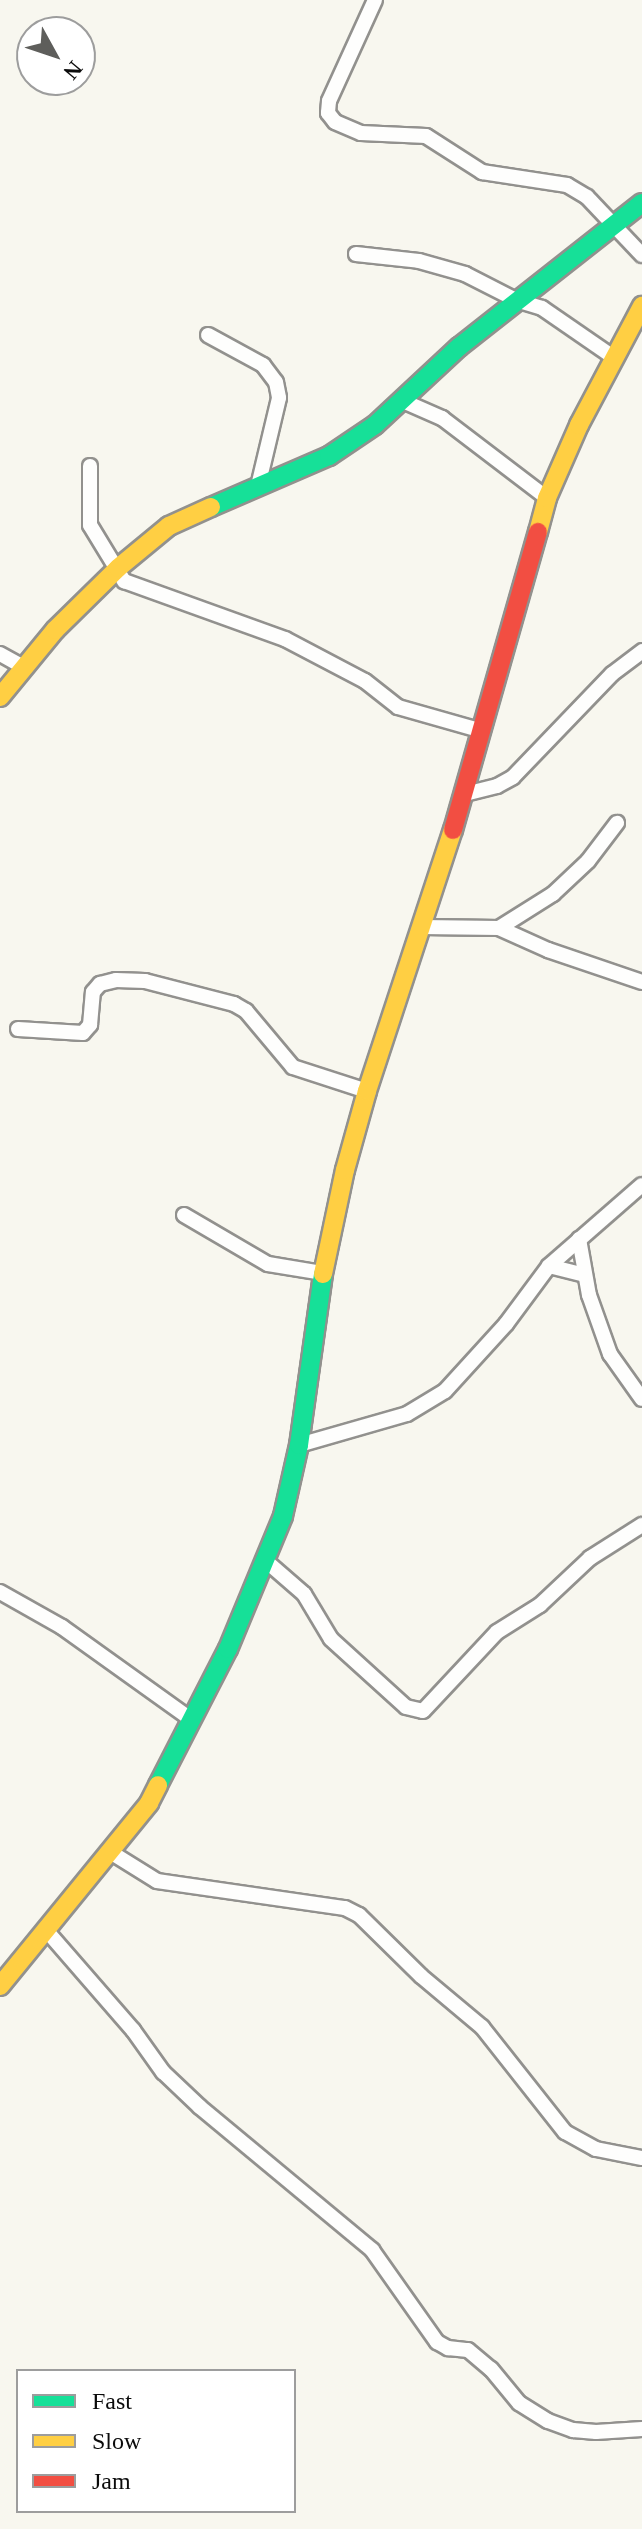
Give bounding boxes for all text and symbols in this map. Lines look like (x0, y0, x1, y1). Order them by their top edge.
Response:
north arrow (16, 16, 96, 96)
text: N (59, 56, 88, 85)
legend (16, 2369, 296, 2513)
text: Fast (92, 2388, 132, 2414)
text: Slow (92, 2428, 141, 2454)
text: Jam (92, 2468, 131, 2494)

